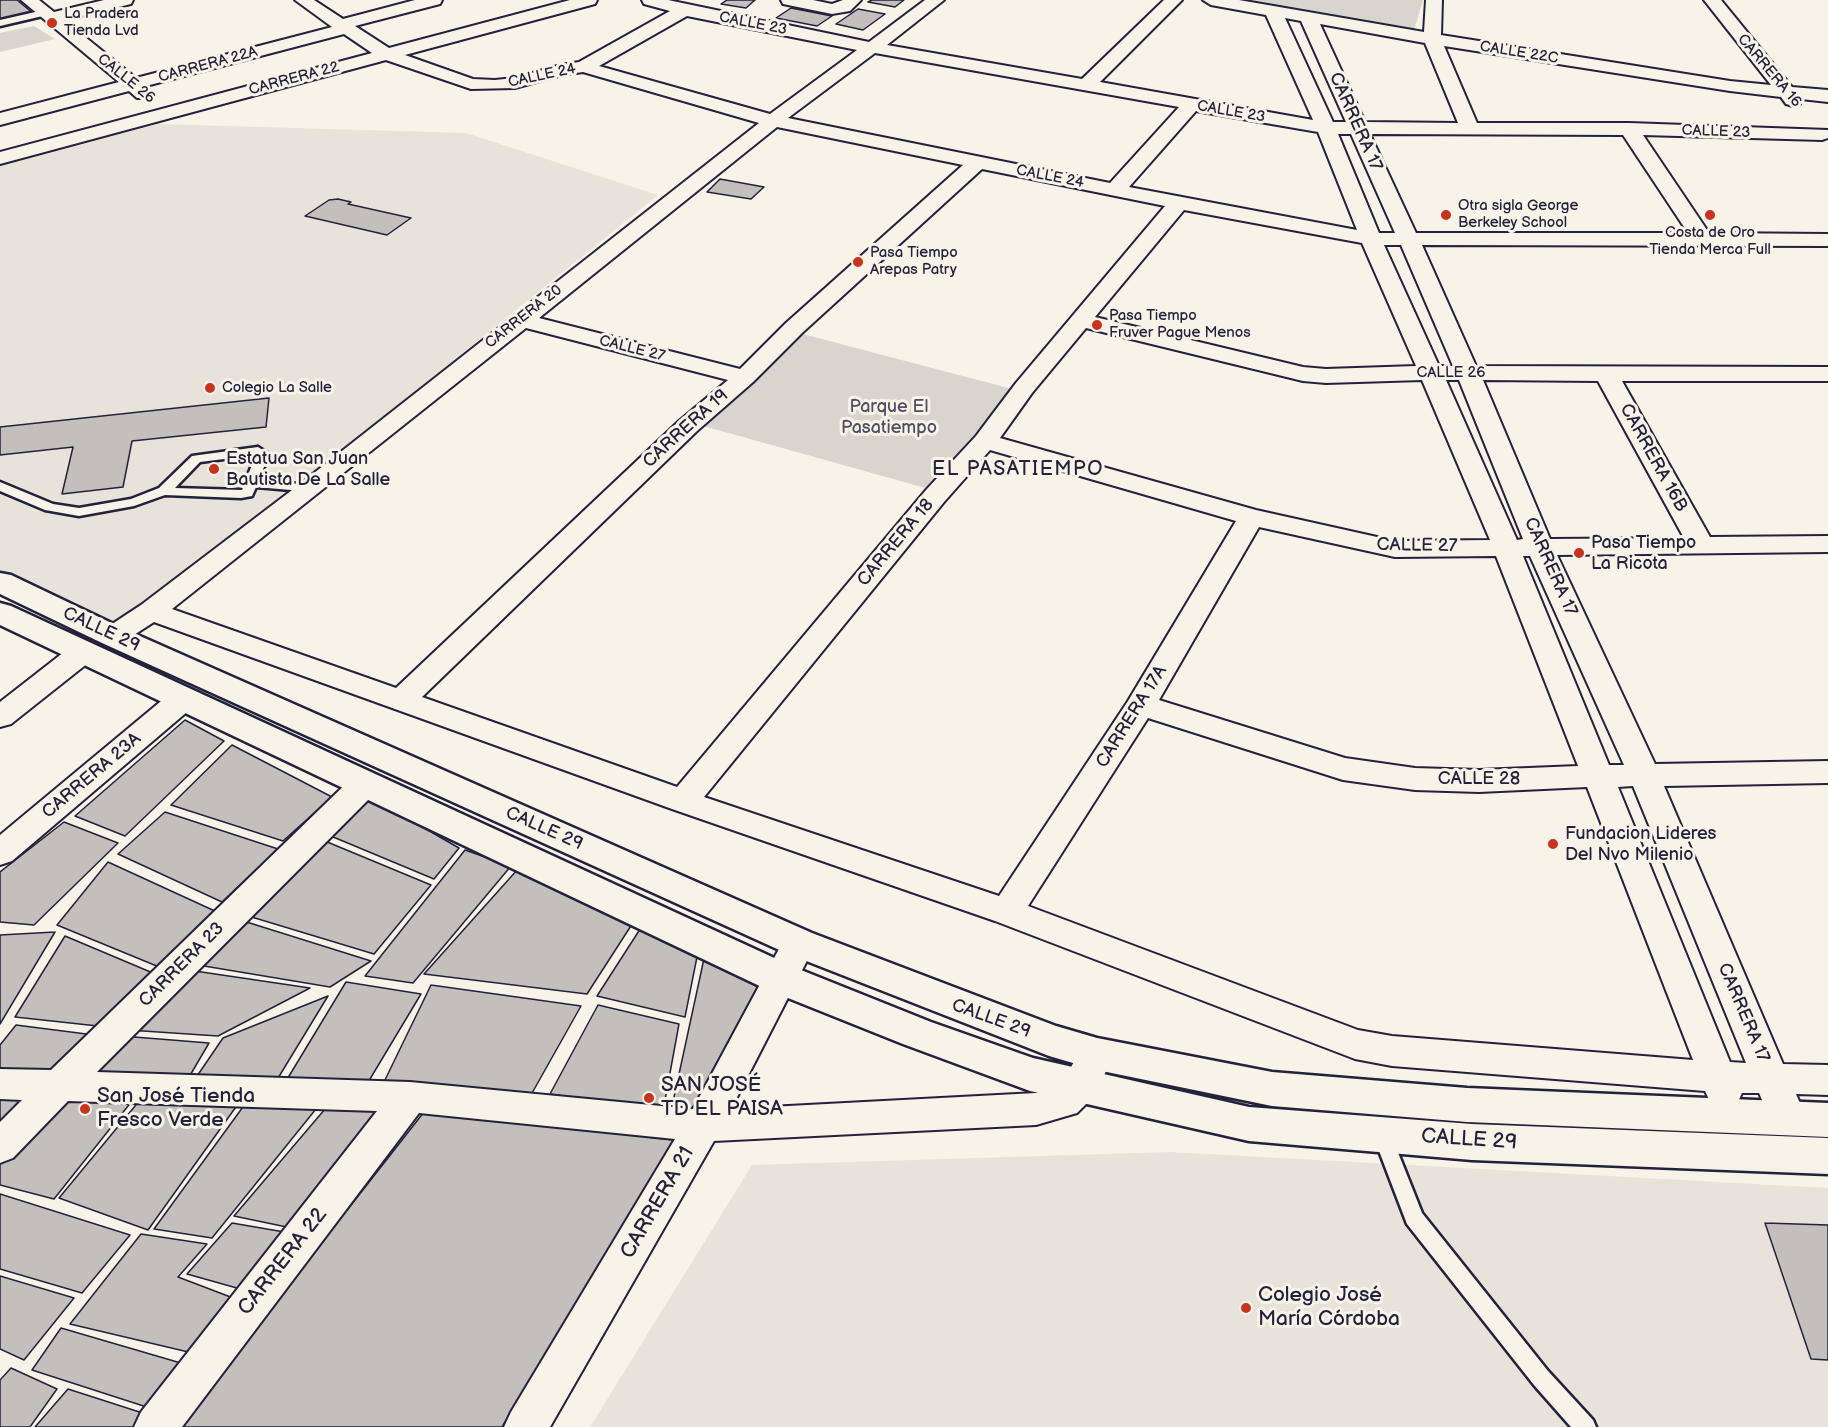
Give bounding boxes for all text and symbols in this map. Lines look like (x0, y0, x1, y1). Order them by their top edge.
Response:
place label: La Pradera Tienda Lvd (64, 5, 139, 40)
street label: CALLE 23 (718, 9, 788, 39)
marker: La Pradera Tienda Lvd (45, 16, 59, 30)
street label: CARRERA 16 (1733, 31, 1805, 111)
street label: CALLE 22C (1478, 38, 1560, 68)
street label: CARRERA 22A (157, 43, 259, 87)
street label: CALLE 26 (94, 50, 158, 108)
street label: CARRERA 22 (247, 58, 341, 100)
street label: CALLE 24 (506, 60, 578, 92)
street label: CARRERA 17 (1324, 69, 1386, 175)
street label: CALLE 23 (1196, 97, 1266, 127)
street label: CALLE 23 (1681, 122, 1751, 142)
street label: CALLE 24 (1015, 162, 1085, 192)
place label: Otra sigla George Berkeley School (1458, 197, 1578, 232)
marker: Otra sigla George Berkeley School (1439, 208, 1453, 222)
marker: Costa de Oro Tienda Merca Full (1703, 208, 1717, 222)
place label: Costa de Oro Tienda Merca Full (1649, 224, 1771, 259)
place label: Pasa Tiempo Arepas Patry (870, 244, 958, 279)
marker: Pasa Tiempo Arepas Patry (851, 255, 865, 269)
street label: CARRERA 20 (482, 281, 566, 353)
place label: Pasa Tiempo Fruver Pague Menos (1109, 307, 1251, 342)
marker: Pasa Tiempo Fruver Pague Menos (1090, 318, 1104, 332)
street label: CALLE 27 (597, 332, 667, 366)
street label: CALLE 26 (1416, 364, 1486, 382)
place label: Colegio La Salle (222, 379, 332, 397)
marker: Colegio La Salle (203, 381, 217, 395)
street label: CARRERA 19 (639, 385, 733, 473)
park label: Parque El Pasatiempo (841, 396, 937, 438)
street label: CARRERA 16B (1614, 400, 1692, 516)
place label: Estatua San Juan Bautista De La Salle (226, 448, 390, 490)
district label: EL PASATIEMPO (932, 458, 1104, 482)
marker: Estatua San Juan Bautista De La Salle (207, 462, 221, 476)
street label: CARRERA 18 (853, 495, 939, 591)
street label: CARRERA 17 (1519, 514, 1581, 620)
place label: Pasa Tiempo La Ricota (1591, 532, 1696, 574)
street label: CALLE 27 (1376, 534, 1458, 558)
marker: Pasa Tiempo La Ricota (1572, 546, 1586, 560)
street label: CALLE 29 (59, 603, 143, 657)
street label: CARRERA 17A (1092, 662, 1172, 772)
street label: CARRERA 23A (38, 728, 146, 824)
street label: CALLE 28 (1438, 768, 1520, 790)
street label: CALLE 29 (502, 802, 586, 856)
place label: Fundacion Lideres Del Nvo Milenio (1565, 823, 1717, 866)
marker: Fundacion Lideres Del Nvo Milenio (1546, 837, 1560, 851)
street label: CARRERA 23 (135, 918, 229, 1012)
street label: CARRERA 17 (1712, 960, 1774, 1066)
street label: CALLE 29 (949, 995, 1033, 1043)
place label: SAN JOSÉ TD EL PAISA (661, 1073, 783, 1123)
place label: San José Tienda Fresco Verde (97, 1084, 255, 1134)
marker: SAN JOSÉ TD EL PAISA (642, 1091, 656, 1105)
marker: San José Tienda Fresco Verde (78, 1102, 92, 1116)
street label: CALLE 29 (1420, 1124, 1518, 1156)
street label: CARRERA 21 (616, 1143, 700, 1263)
street label: CARRERA 22 (233, 1203, 333, 1321)
place label: Colegio José María Córdoba (1258, 1283, 1400, 1333)
marker: Colegio José María Córdoba (1239, 1301, 1253, 1315)

